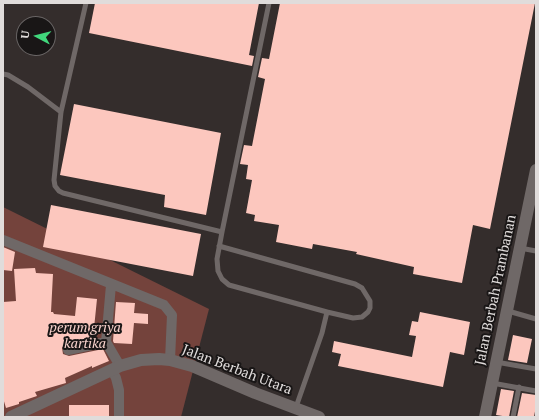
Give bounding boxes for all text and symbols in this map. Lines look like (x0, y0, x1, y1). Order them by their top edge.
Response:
north arrow (16, 16, 56, 56)
text: U (18, 30, 33, 39)
street label: Jalan Berbah Prambanan (472, 213, 520, 367)
park label: perum griya kartika (49, 320, 121, 352)
street label: Jalan Berbah Utara (180, 341, 294, 399)

